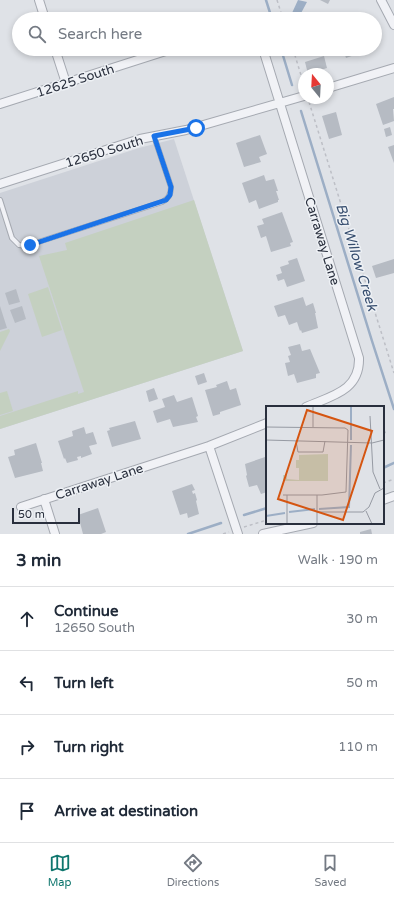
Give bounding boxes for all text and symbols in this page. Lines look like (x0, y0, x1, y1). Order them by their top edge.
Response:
search box (12, 12, 382, 56)
icon: search (26, 23, 48, 45)
text: Search here (58, 25, 142, 43)
street label: 12625 South (34, 61, 116, 101)
north arrow (298, 68, 334, 104)
route start (187, 119, 205, 137)
street label: 12650 South (63, 132, 145, 171)
street label: Carraway Lane (301, 195, 343, 287)
water label: Big Willow Creek (332, 201, 381, 314)
route end (21, 236, 39, 254)
inset map (266, 406, 384, 524)
street label: Carraway Lane (53, 460, 145, 504)
scale bar (12, 506, 80, 525)
text: 50 m (18, 508, 45, 521)
text: 3 min (16, 550, 61, 571)
text: Walk · 190 m (298, 552, 378, 568)
text: Continue (54, 602, 118, 620)
icon: ahead (16, 608, 38, 630)
text: 30 m (346, 611, 378, 627)
text: 12650 South (54, 620, 135, 636)
icon: left (16, 672, 38, 694)
text: Turn left (54, 674, 114, 692)
text: 50 m (346, 675, 378, 691)
icon: right (16, 736, 38, 758)
text: Turn right (54, 738, 124, 756)
text: 110 m (338, 739, 378, 755)
icon: arrive (16, 800, 38, 822)
text: Arrive at destination (54, 802, 198, 820)
tab: Map (48, 852, 71, 889)
tab: Directions (167, 852, 219, 889)
tab: Saved (315, 852, 346, 889)

